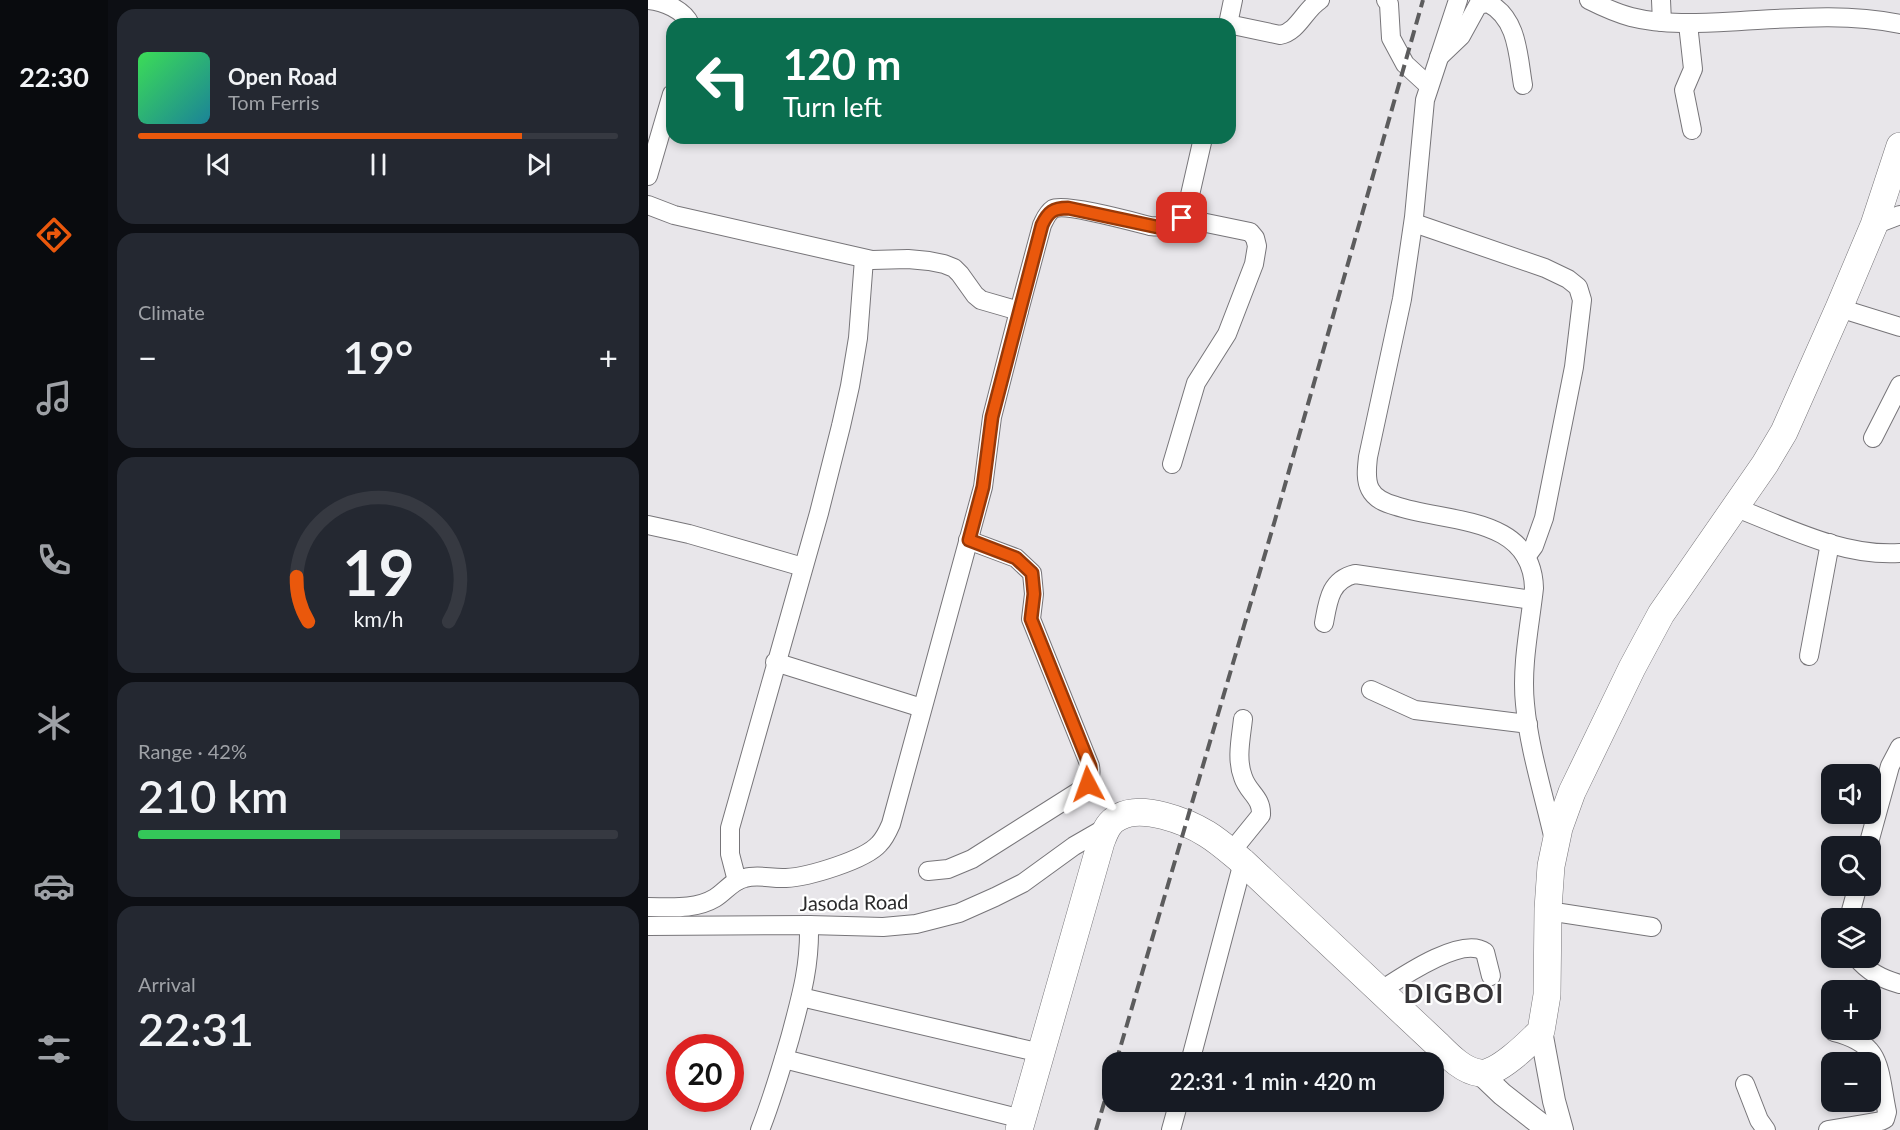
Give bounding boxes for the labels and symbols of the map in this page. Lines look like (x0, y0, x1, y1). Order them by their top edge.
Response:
pin (1156, 192, 1207, 243)
position arrow (1056, 752, 1120, 816)
street label: Jasoda Road (799, 889, 909, 915)
district label: DIGBOI (1403, 977, 1505, 1009)
speed limit sign: 20 (666, 1034, 744, 1112)

